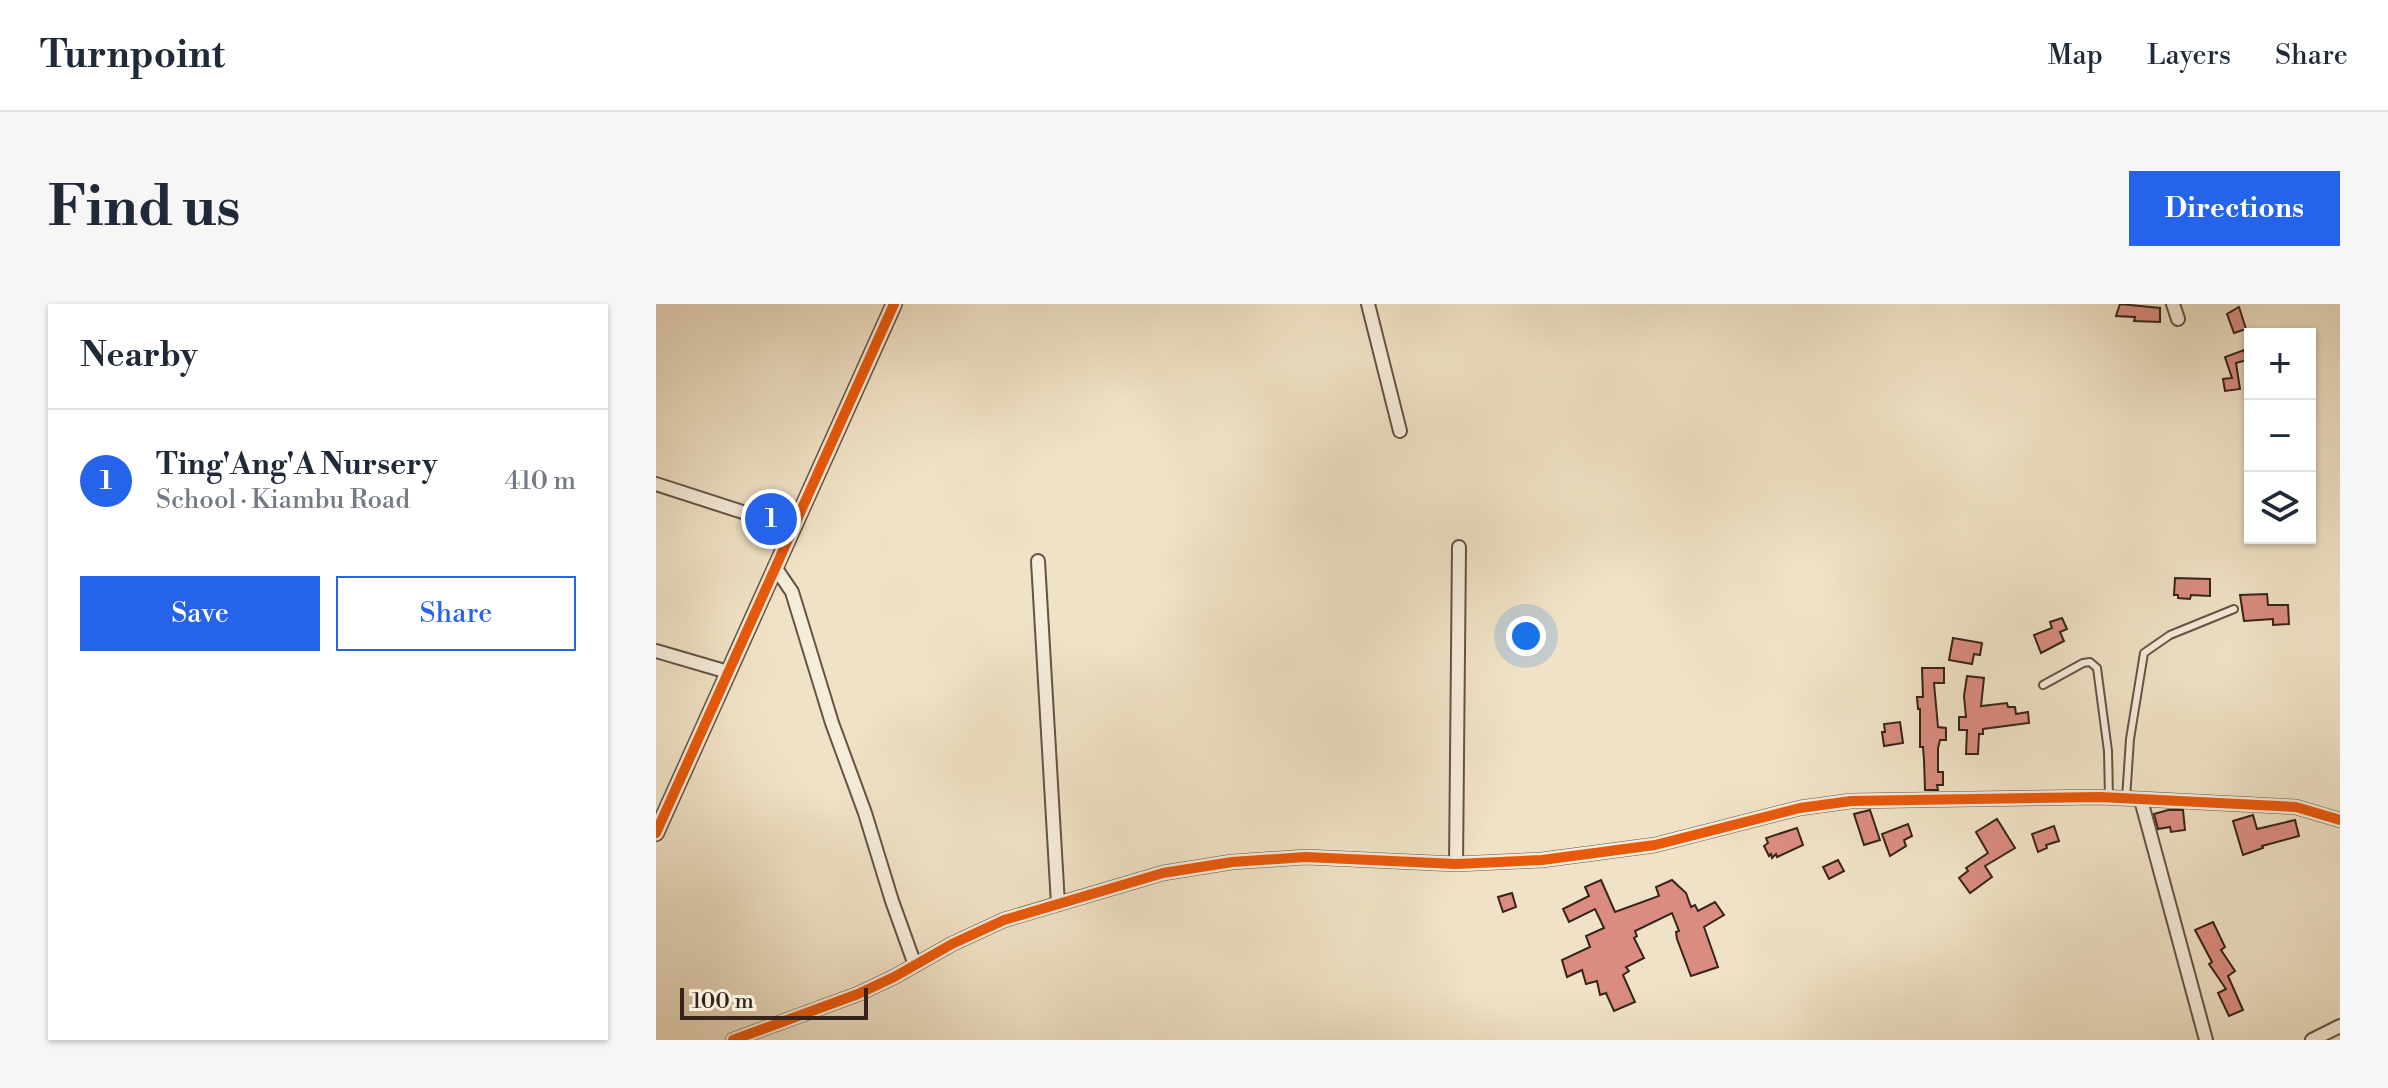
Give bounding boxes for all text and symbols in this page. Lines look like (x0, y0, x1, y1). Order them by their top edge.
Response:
text: Turnpoint (40, 32, 225, 79)
text: Map (2048, 38, 2103, 73)
text: Layers (2147, 38, 2231, 73)
text: Share (2275, 38, 2348, 73)
button: Directions (2129, 171, 2340, 246)
text: Find us (48, 173, 241, 243)
map controls (2244, 328, 2316, 544)
button: + (2244, 328, 2316, 400)
text: Nearby (80, 335, 198, 377)
button: − (2244, 400, 2316, 472)
text: Ting'Ang'A Nursery (156, 446, 437, 484)
text: 1 (100, 465, 112, 497)
text: 410 m (505, 465, 576, 497)
button: layers (2244, 472, 2316, 544)
text: School · Kiambu Road (156, 484, 410, 516)
pin: 1 (745, 489, 797, 549)
button: Save (80, 576, 320, 651)
button: Share (336, 576, 576, 651)
your location (1506, 616, 1546, 656)
scale bar (680, 984, 868, 1020)
text: 100 m (692, 988, 754, 1015)

